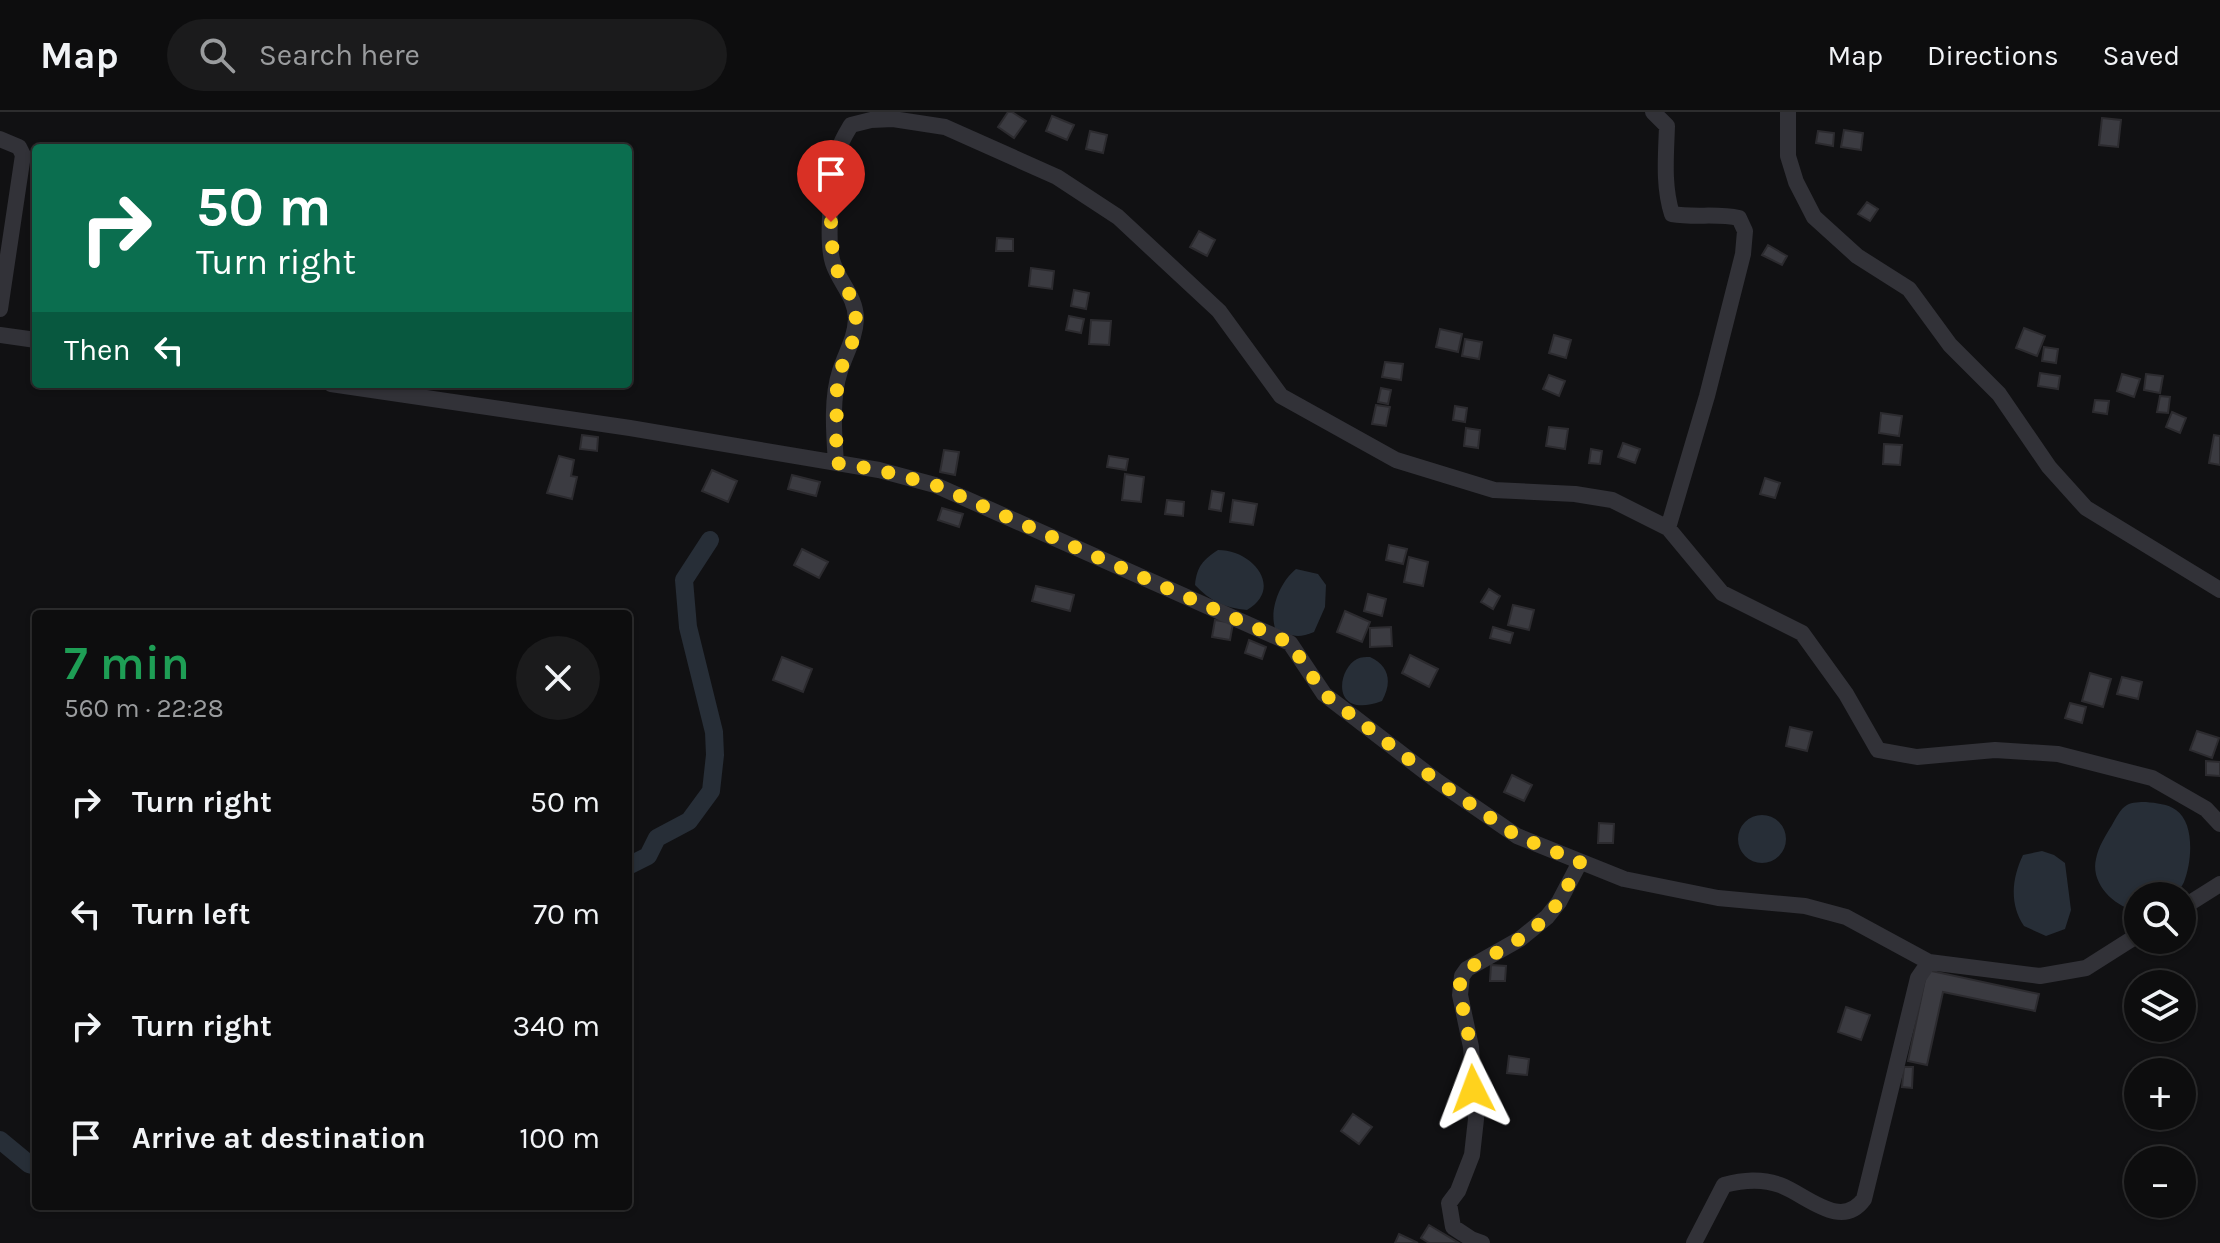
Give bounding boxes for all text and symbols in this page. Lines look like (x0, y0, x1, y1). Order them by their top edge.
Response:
search box (167, 19, 727, 91)
text: Map (40, 33, 119, 78)
icon: search (195, 33, 239, 77)
text: Search here (259, 37, 420, 73)
text: Map (1828, 39, 1883, 72)
text: Directions (1927, 39, 2059, 72)
text: Saved (2103, 39, 2180, 72)
pin (797, 140, 865, 222)
icon: arrive (809, 152, 853, 196)
text: 50 m (196, 174, 331, 239)
icon: right (64, 176, 168, 280)
text: Turn right (196, 241, 356, 283)
icon: left (147, 328, 191, 372)
text: Then (64, 332, 131, 368)
text: 7 min (64, 635, 190, 691)
button: close (516, 636, 600, 720)
text: 560 m · 22:28 (64, 693, 224, 724)
icon: right (64, 780, 108, 824)
text: Turn right (132, 784, 272, 820)
text: 50 m (530, 784, 600, 820)
map controls (2124, 882, 2196, 1218)
button: search (2124, 882, 2196, 954)
icon: left (64, 892, 108, 936)
text: Turn left (132, 896, 250, 932)
text: 70 m (533, 896, 600, 932)
button: layers (2124, 970, 2196, 1042)
icon: right (64, 1004, 108, 1048)
text: Turn right (132, 1008, 272, 1044)
text: 340 m (513, 1008, 600, 1044)
position arrow (1431, 1047, 1515, 1131)
button: + (2124, 1058, 2196, 1130)
icon: arrive (64, 1116, 108, 1160)
text: Arrive at destination (132, 1120, 426, 1156)
text: 100 m (519, 1120, 600, 1156)
button: − (2124, 1146, 2196, 1218)

